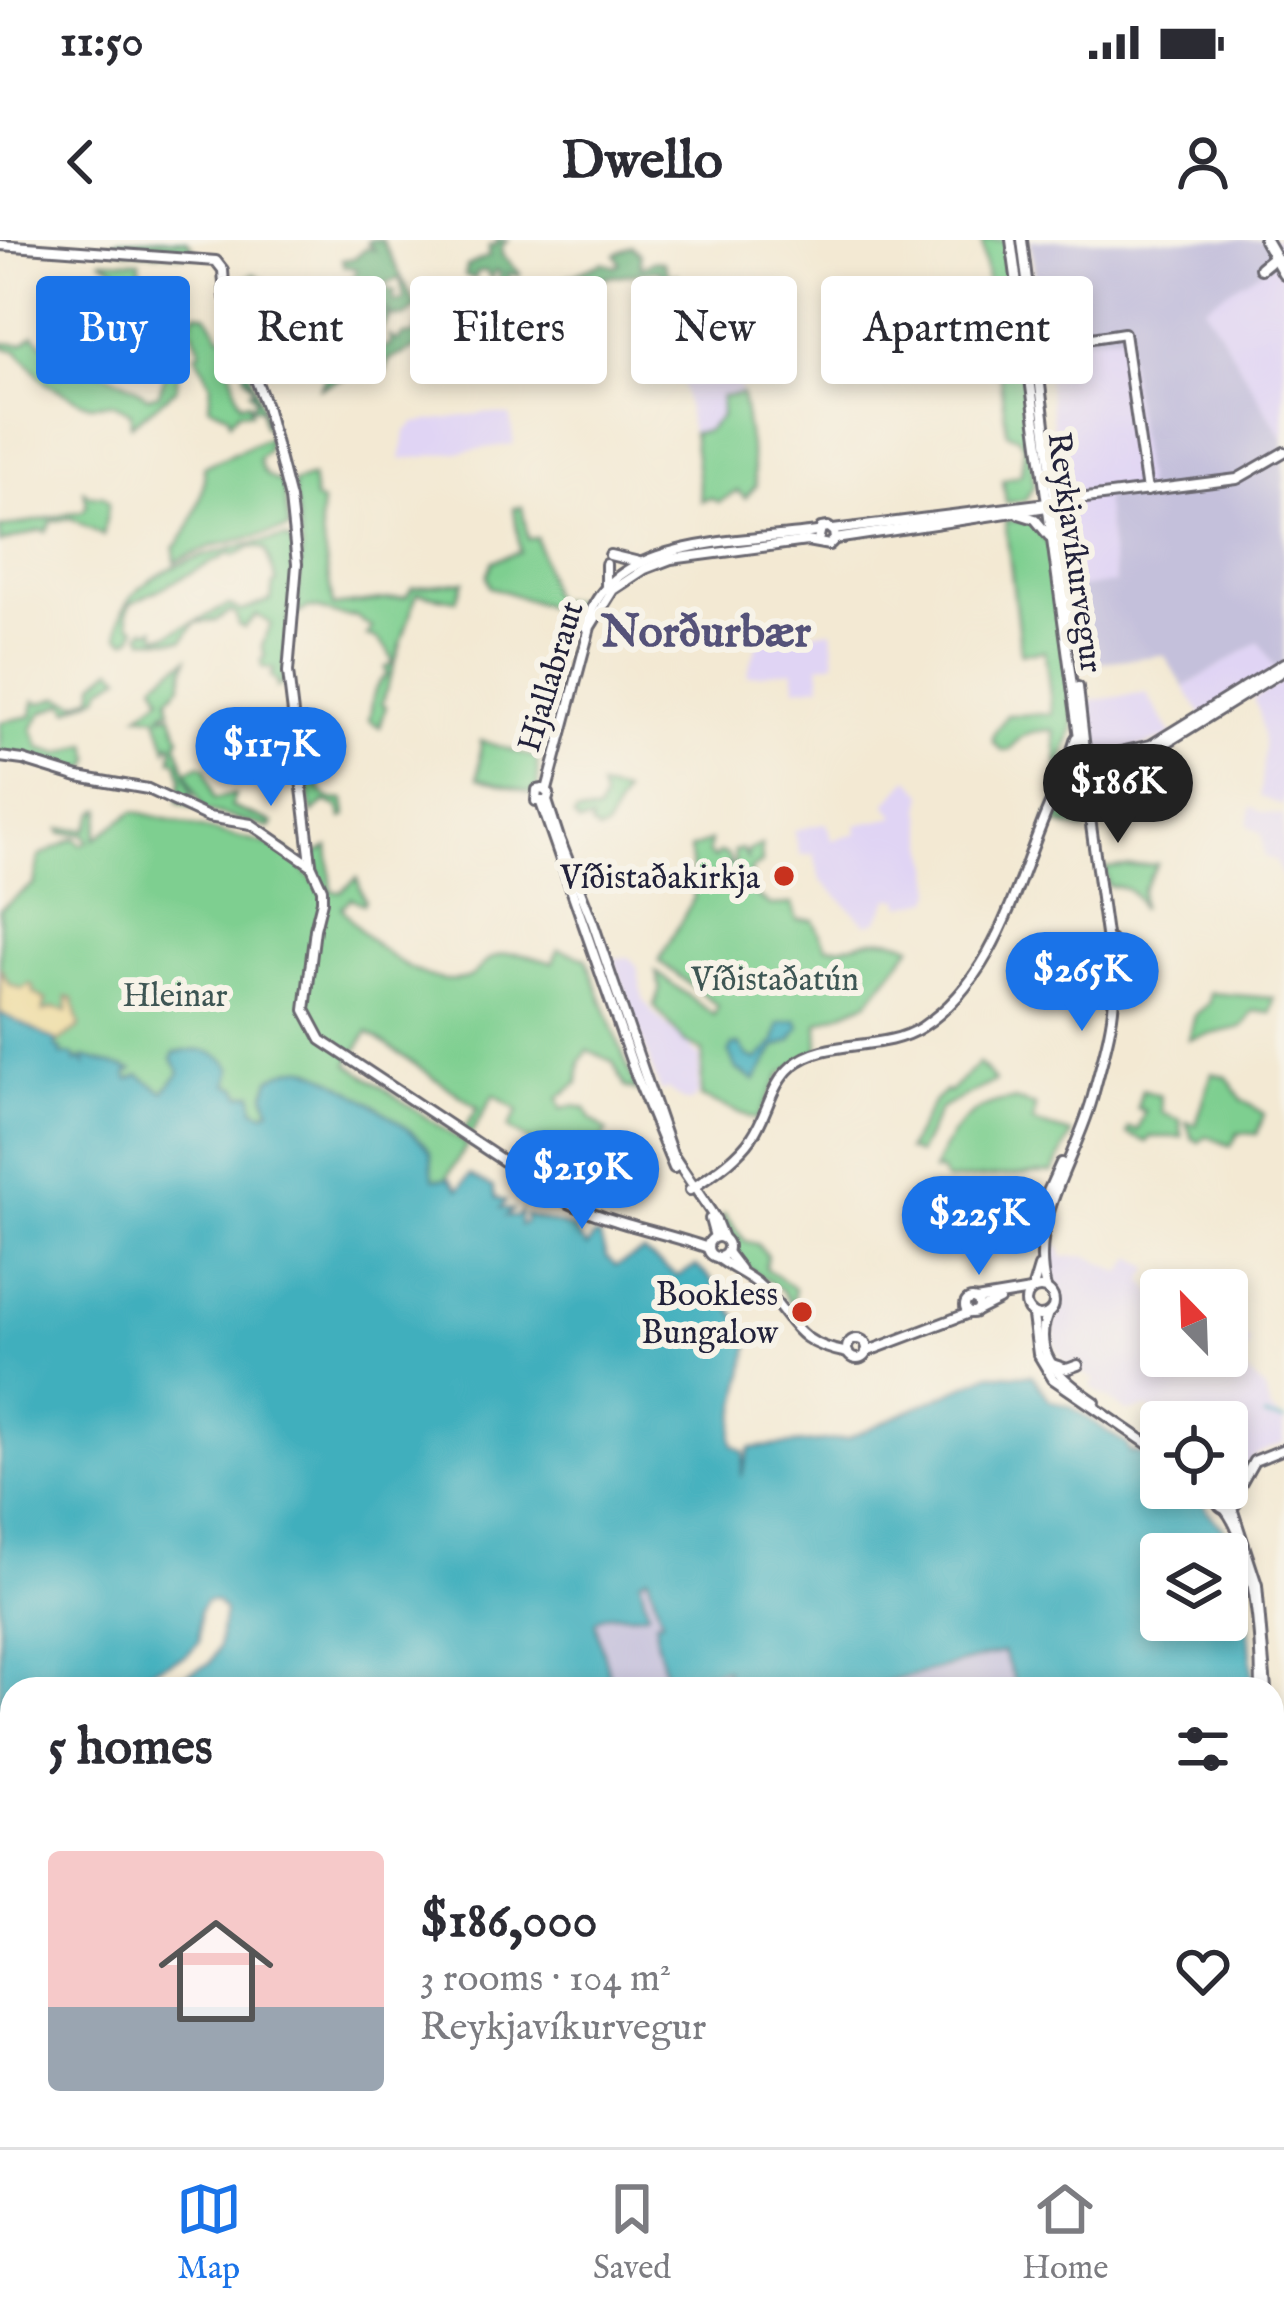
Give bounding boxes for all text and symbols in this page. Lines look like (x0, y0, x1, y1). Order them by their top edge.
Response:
text: 11:50 (60, 14, 144, 71)
text: Dwello (561, 128, 723, 197)
icon: back (48, 129, 114, 195)
icon: person (1170, 129, 1236, 195)
chip: Buy (36, 276, 190, 384)
chip: Rent (214, 276, 386, 384)
chip: Filters (410, 276, 607, 384)
chip: New (631, 276, 797, 384)
chip: Apartment (821, 276, 1093, 384)
street label: Reykjavíkurvegur (1036, 430, 1112, 675)
street label: Hjallabraut (509, 597, 595, 757)
district label: Norðurbær (600, 605, 812, 662)
pin: $117K (187, 707, 355, 809)
text: $117K (222, 721, 320, 770)
pin: $186K (1034, 744, 1202, 846)
text: $186K (1070, 758, 1166, 807)
place label: Víðistaðakirkja (559, 858, 761, 900)
marker: Víðistaðakirkja (771, 863, 797, 889)
pin: $265K (998, 932, 1166, 1034)
text: $265K (1033, 946, 1131, 995)
park label: Víðistaðatún (690, 960, 859, 1002)
park label: Hleinar (122, 976, 228, 1018)
pin: $219K (498, 1130, 666, 1232)
text: $219K (532, 1144, 632, 1193)
pin: $225K (895, 1176, 1063, 1278)
text: $225K (929, 1190, 1029, 1239)
north arrow (1140, 1269, 1248, 1377)
map controls (1140, 1269, 1248, 1641)
place label: Bookless Bungalow (641, 1275, 779, 1355)
marker: Bookless Bungalow (789, 1299, 815, 1325)
button: locate (1140, 1401, 1248, 1509)
button: layers (1140, 1533, 1248, 1641)
icon: filters (1170, 1716, 1236, 1782)
text: 5 homes (48, 1717, 213, 1782)
text: $186,000 (420, 1890, 597, 1955)
icon: home (144, 1899, 288, 2043)
icon: heart (1170, 1938, 1236, 2004)
text: 3 rooms · 104 m² (420, 1955, 671, 2004)
text: Reykjavíkurvegur (420, 2004, 706, 2053)
tab: Map (176, 2176, 242, 2290)
tab: Saved (593, 2176, 671, 2290)
tab: Home (1022, 2176, 1108, 2290)

